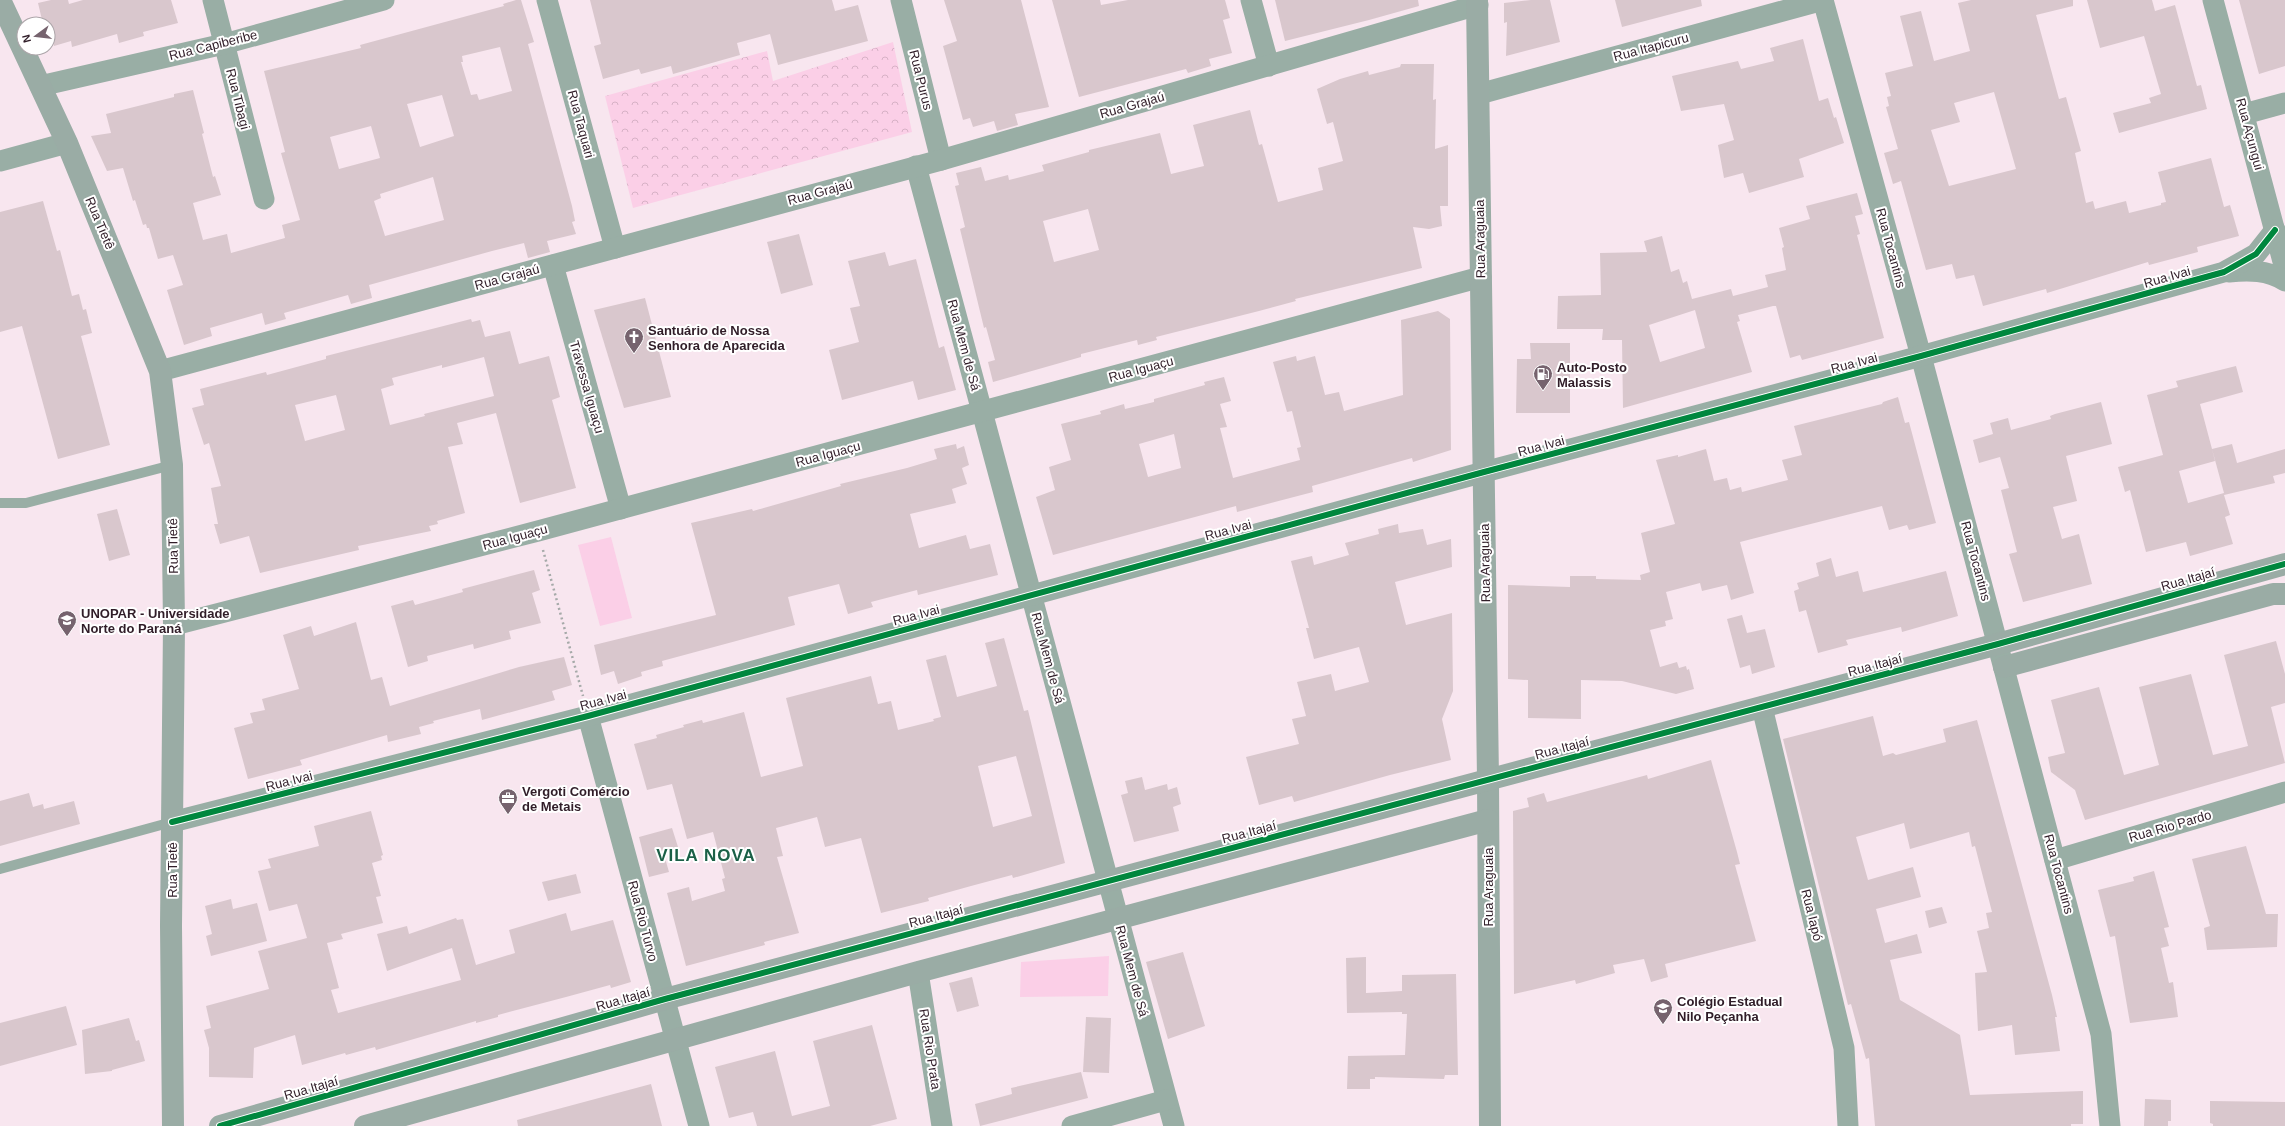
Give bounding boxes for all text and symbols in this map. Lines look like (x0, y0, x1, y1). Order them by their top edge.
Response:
north arrow (16, 16, 56, 56)
street label: Rua Capiberibe (167, 27, 259, 63)
street label: Rua Itapicuru (1612, 30, 1690, 64)
text: N (20, 33, 33, 44)
street label: Rua Purus (906, 48, 936, 112)
street label: Rua Tibagi (223, 67, 253, 131)
street label: Rua Taquari (565, 88, 597, 160)
street label: Rua Grajaú (1098, 89, 1166, 121)
street label: Rua Açungui (2233, 96, 2267, 172)
street label: Rua Grajaú (786, 176, 854, 208)
street label: Rua Tietê (82, 194, 118, 252)
street label: Rua Araguaia (1472, 199, 1488, 279)
street label: Rua Tocantins (1873, 206, 1909, 290)
street label: Rua Grajaú (473, 261, 541, 293)
street label: Rua Ivai (2142, 263, 2192, 291)
street label: Rua Mem de Sá (945, 298, 984, 393)
place label: Santuário de Nossa Senhora de Aparecida (648, 323, 786, 353)
church icon: Santuário de Nossa Senhora de Aparecida (623, 326, 645, 354)
street label: Travessa Iguaçu (567, 339, 607, 435)
street label: Rua Ivai (1829, 350, 1879, 376)
street label: Rua Iguaçu (1107, 353, 1175, 385)
place label: Auto-Posto Malassis (1557, 360, 1627, 390)
fuel station icon: Auto-Posto Malassis (1532, 363, 1554, 391)
street label: Rua Ivai (1516, 433, 1566, 459)
street label: Rua Iguaçu (794, 438, 862, 470)
street label: Rua Ivai (1203, 517, 1253, 543)
street label: Rua Tietê (165, 518, 181, 574)
street label: Rua Tocantins (1958, 519, 1994, 603)
street label: Rua Iguaçu (481, 521, 549, 553)
street label: Rua Araguaia (1477, 523, 1493, 603)
street label: Rua Itajaí (2159, 564, 2217, 594)
street label: Rua Ivai (891, 602, 941, 628)
place label: UNOPAR - Universidade Norte do Paraná (81, 606, 230, 636)
school or university icon: UNOPAR - Universidade Norte do Paraná (56, 609, 78, 637)
street label: Rua Mem de Sá (1029, 611, 1068, 706)
street label: Rua Itajaí (1846, 650, 1904, 679)
street label: Rua Ivai (578, 687, 628, 713)
street label: Rua Itajaí (1533, 733, 1591, 762)
street label: Rua Ivai (264, 768, 314, 794)
place label: Vergoti Comércio de Metais (522, 784, 630, 814)
office icon: Vergoti Comércio de Metais (497, 787, 519, 815)
street label: Rua Rio Pardo (2127, 807, 2213, 845)
street label: Rua Itajaí (1220, 817, 1278, 846)
street label: Rua Tocantins (2041, 832, 2077, 916)
street label: Rua Tietê (165, 842, 180, 898)
district label: VILA NOVA (656, 846, 756, 865)
street label: Rua Araguaia (1481, 847, 1496, 926)
street label: Rua Rio Turvo (625, 879, 661, 963)
street label: Rua Iapó (1798, 888, 1826, 942)
street label: Rua Itajaí (907, 901, 965, 930)
street label: Rua Mem de Sá (1113, 924, 1152, 1019)
street label: Rua Itajaí (594, 984, 652, 1014)
place label: Colégio Estadual Nilo Peçanha (1677, 994, 1782, 1024)
school or university icon: Colégio Estadual Nilo Peçanha (1652, 997, 1674, 1025)
street label: Rua Rio Prata (916, 1008, 944, 1091)
street label: Rua Itajaí (282, 1073, 340, 1103)

